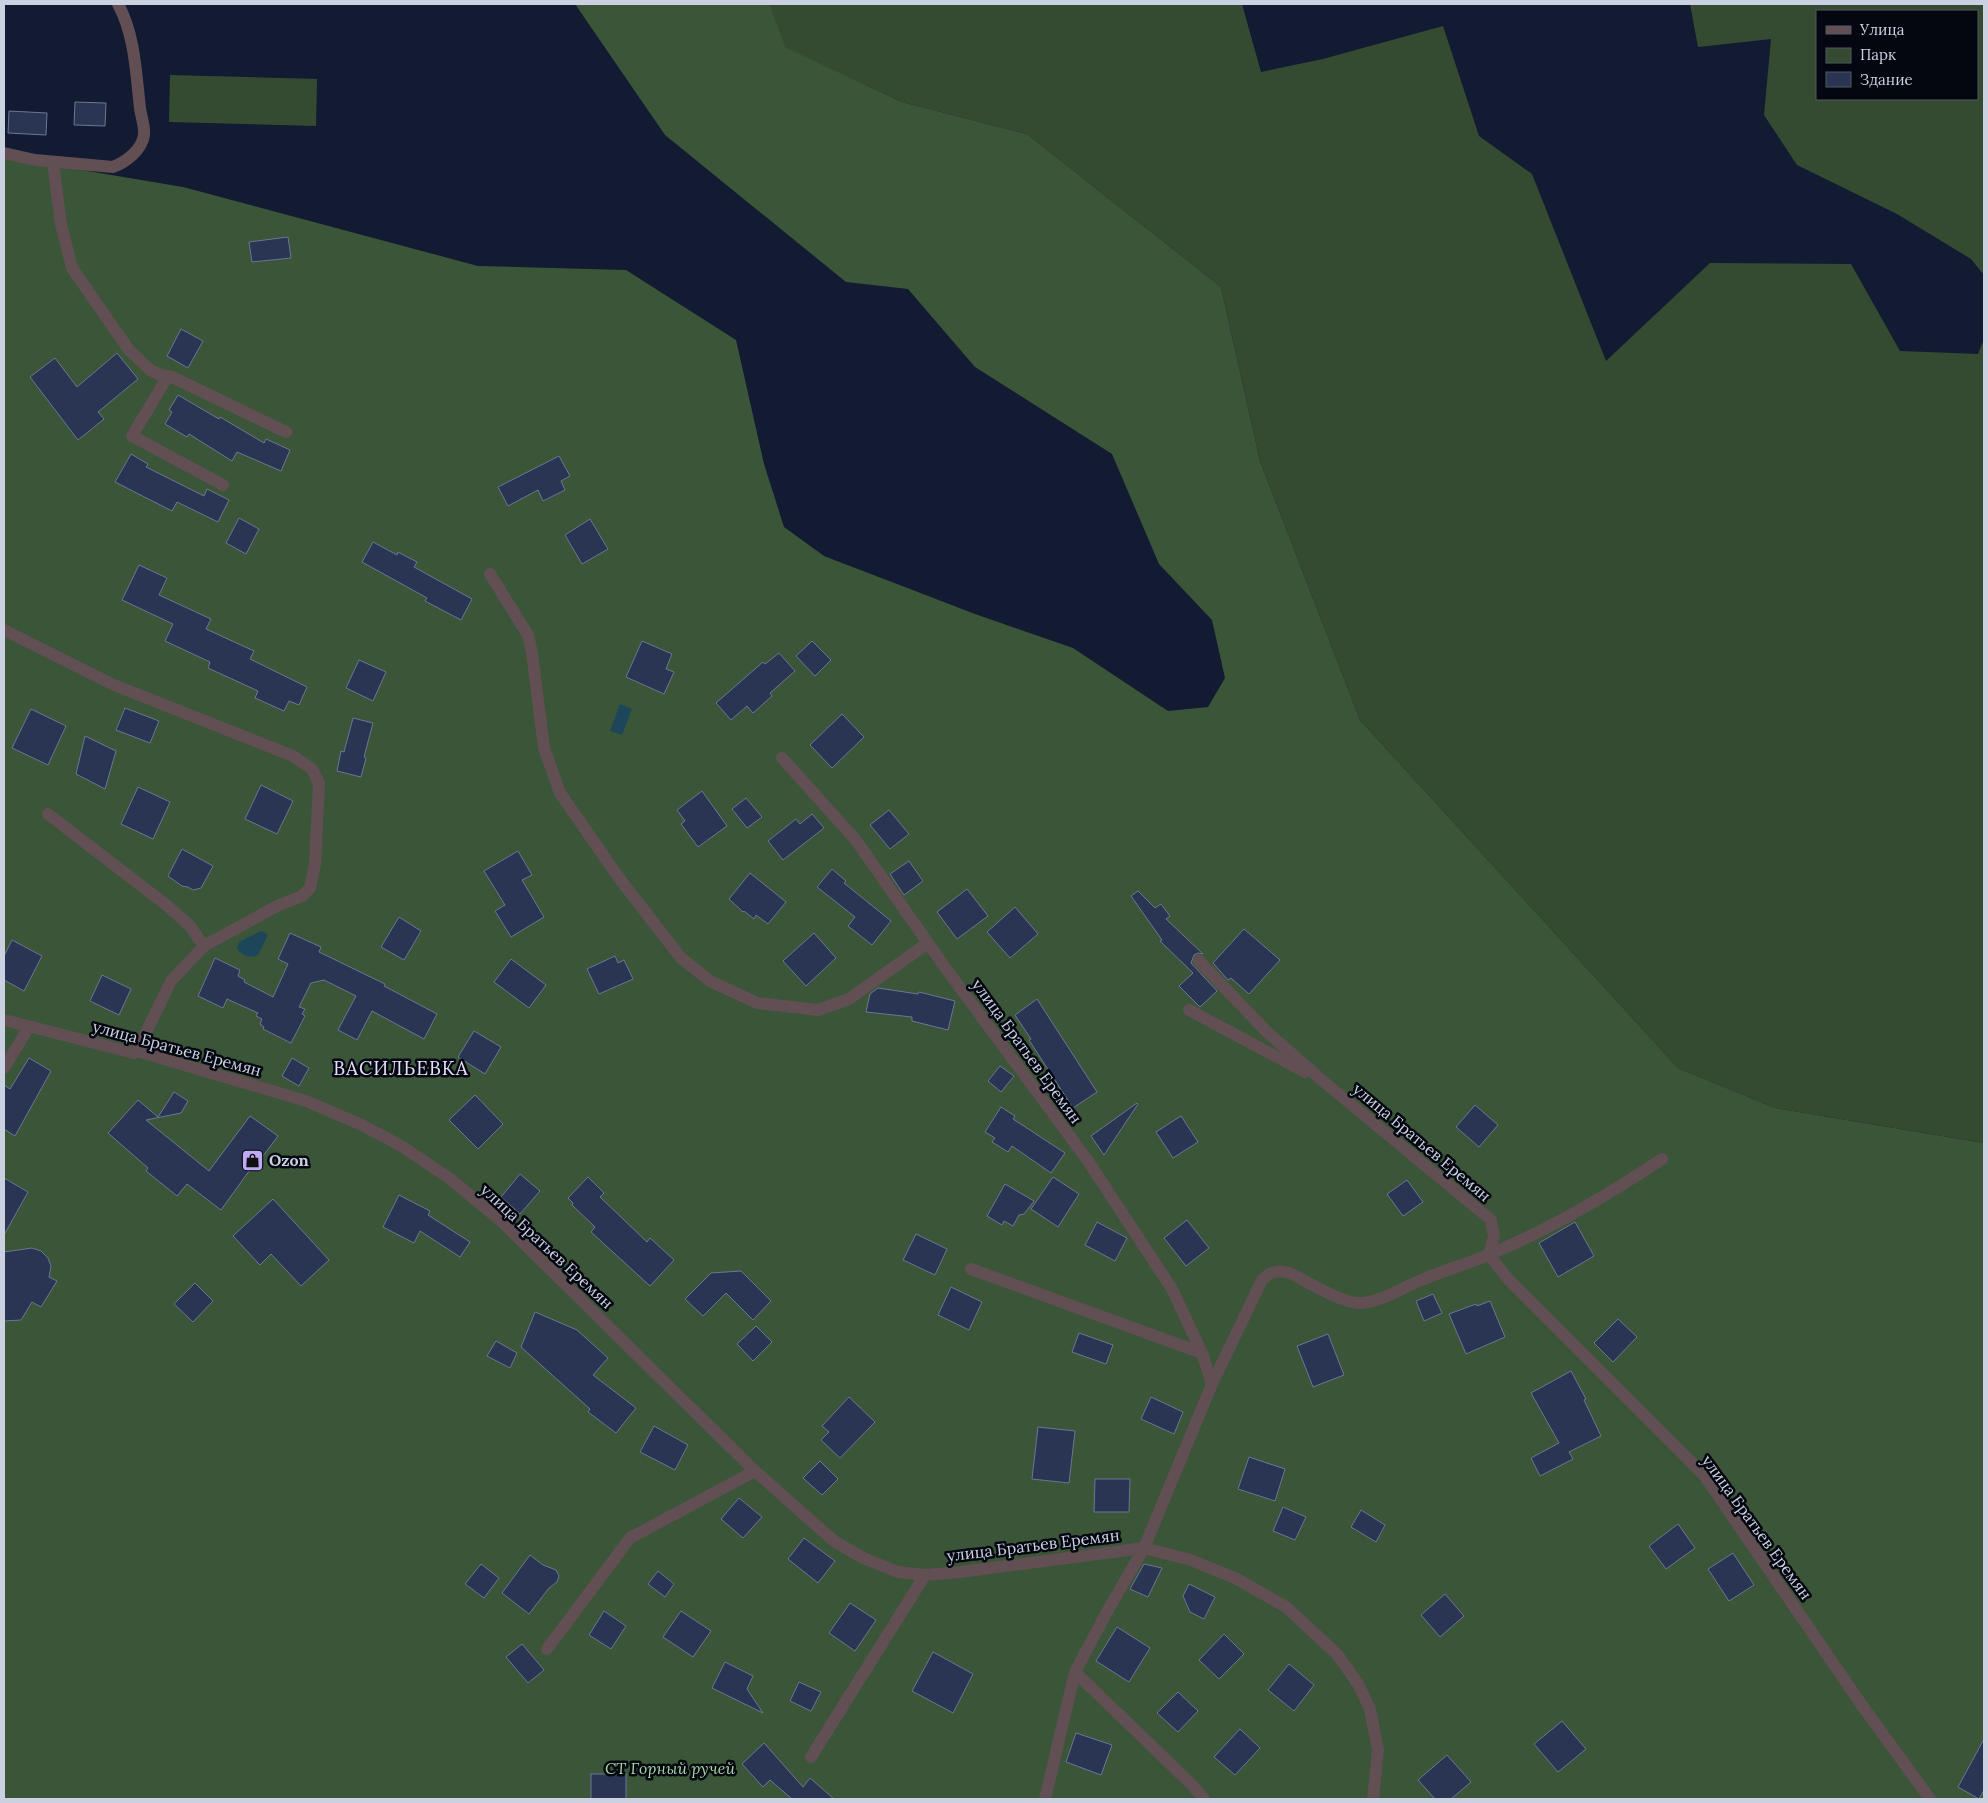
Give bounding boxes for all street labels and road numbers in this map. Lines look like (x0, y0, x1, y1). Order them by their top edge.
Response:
street label: улица Братьев Еремян (968, 975, 1086, 1127)
street label: улица Братьев Еремян (90, 1016, 264, 1080)
street label: улица Братьев Еремян (1349, 1078, 1495, 1206)
street label: улица Братьев Еремян (477, 1179, 617, 1313)
street label: улица Братьев Еремян (1698, 1451, 1816, 1603)
street label: улица Братьев Еремян (945, 1524, 1121, 1566)

